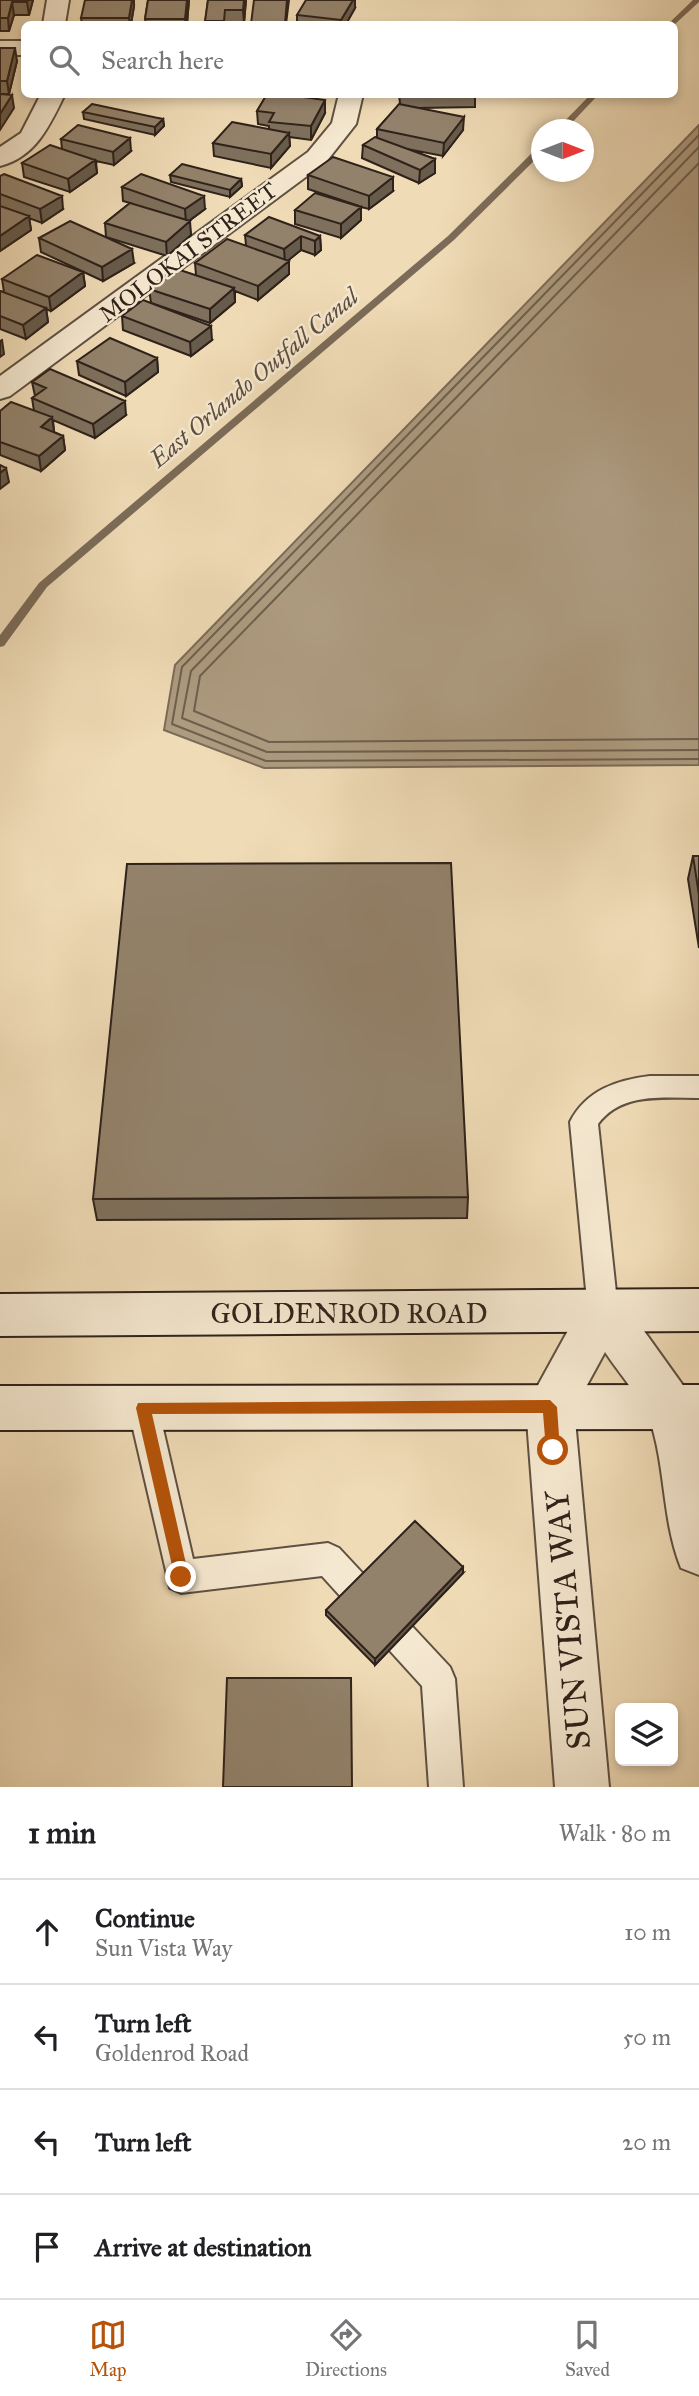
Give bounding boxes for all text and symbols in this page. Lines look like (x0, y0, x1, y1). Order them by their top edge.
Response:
search box (21, 21, 678, 98)
icon: search (45, 41, 83, 79)
text: Search here (101, 44, 224, 76)
north arrow (531, 119, 594, 182)
street label: MOLOKAI STREET (94, 176, 283, 328)
water label: East Orlando Outfall Canal (143, 280, 366, 475)
street label: GOLDENROD ROAD (210, 1296, 488, 1331)
route start (537, 1434, 568, 1465)
street label: SUN VISTA WAY (537, 1488, 599, 1751)
route end (165, 1561, 196, 1592)
map controls (615, 1703, 678, 1766)
button: layers (615, 1703, 678, 1766)
text: 1 min (28, 1815, 96, 1851)
text: Walk · 80 m (559, 1819, 671, 1847)
text: Continue (95, 1902, 195, 1934)
icon: ahead (28, 1913, 66, 1951)
text: 10 m (624, 1918, 671, 1946)
text: Sun Vista Way (95, 1934, 232, 1962)
text: Turn left (95, 2007, 191, 2039)
icon: left (28, 2018, 66, 2056)
text: 50 m (623, 2023, 671, 2051)
text: Goldenrod Road (95, 2039, 249, 2067)
icon: left (28, 2123, 66, 2161)
text: Turn left (95, 2126, 191, 2158)
text: 20 m (622, 2128, 671, 2156)
icon: arrive (28, 2228, 66, 2266)
text: Arrive at destination (95, 2231, 312, 2263)
tab: Map (89, 2316, 127, 2381)
tab: Directions (305, 2316, 387, 2381)
tab: Saved (565, 2316, 610, 2381)

